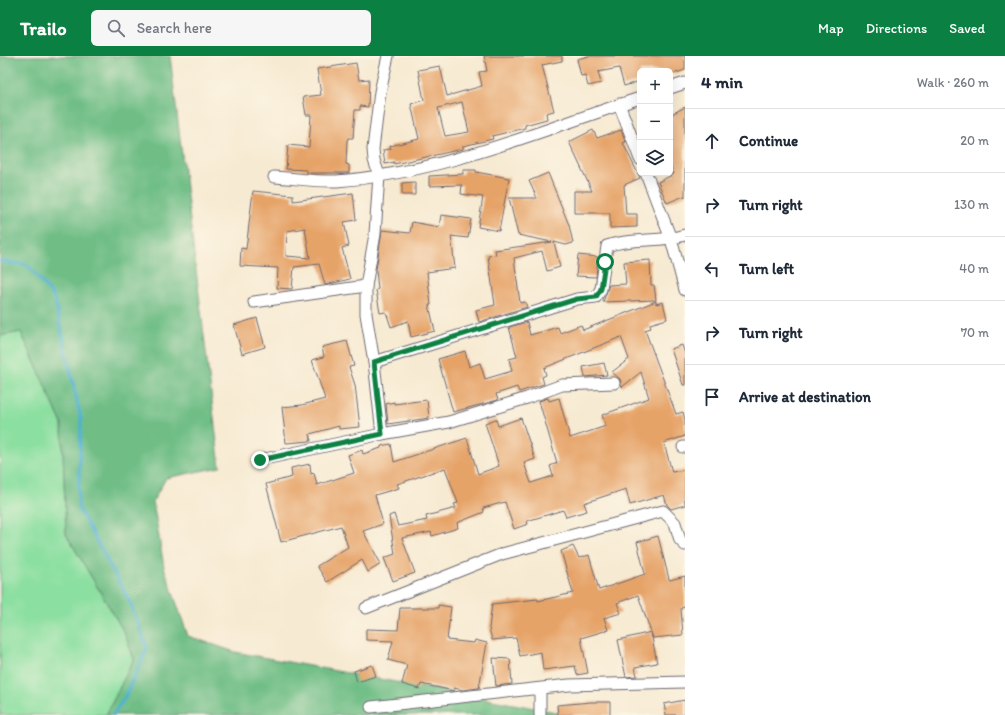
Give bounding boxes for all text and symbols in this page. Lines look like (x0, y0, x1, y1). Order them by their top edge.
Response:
search box (91, 10, 371, 46)
text: Trailo (20, 17, 67, 40)
icon: search (105, 17, 127, 39)
text: Search here (137, 19, 212, 37)
text: Map (818, 20, 844, 37)
text: Directions (866, 20, 927, 37)
text: Saved (949, 20, 985, 37)
map controls (637, 68, 673, 176)
button: + (637, 68, 673, 104)
text: 4 min (701, 72, 743, 92)
text: Walk · 260 m (917, 75, 989, 90)
button: − (637, 104, 673, 140)
icon: ahead (701, 130, 723, 152)
text: Continue (739, 132, 798, 150)
text: 20 m (960, 133, 989, 148)
button: layers (637, 140, 673, 176)
icon: right (701, 194, 723, 216)
text: Turn right (739, 196, 803, 214)
text: 130 m (954, 197, 989, 212)
route start (596, 253, 614, 271)
icon: left (701, 258, 723, 280)
text: Turn left (739, 260, 794, 278)
text: 40 m (959, 261, 989, 276)
icon: right (701, 322, 723, 344)
text: Turn right (739, 324, 803, 342)
text: 70 m (961, 325, 989, 340)
icon: arrive (701, 386, 723, 408)
text: Arrive at destination (739, 388, 871, 406)
route end (251, 451, 269, 469)

